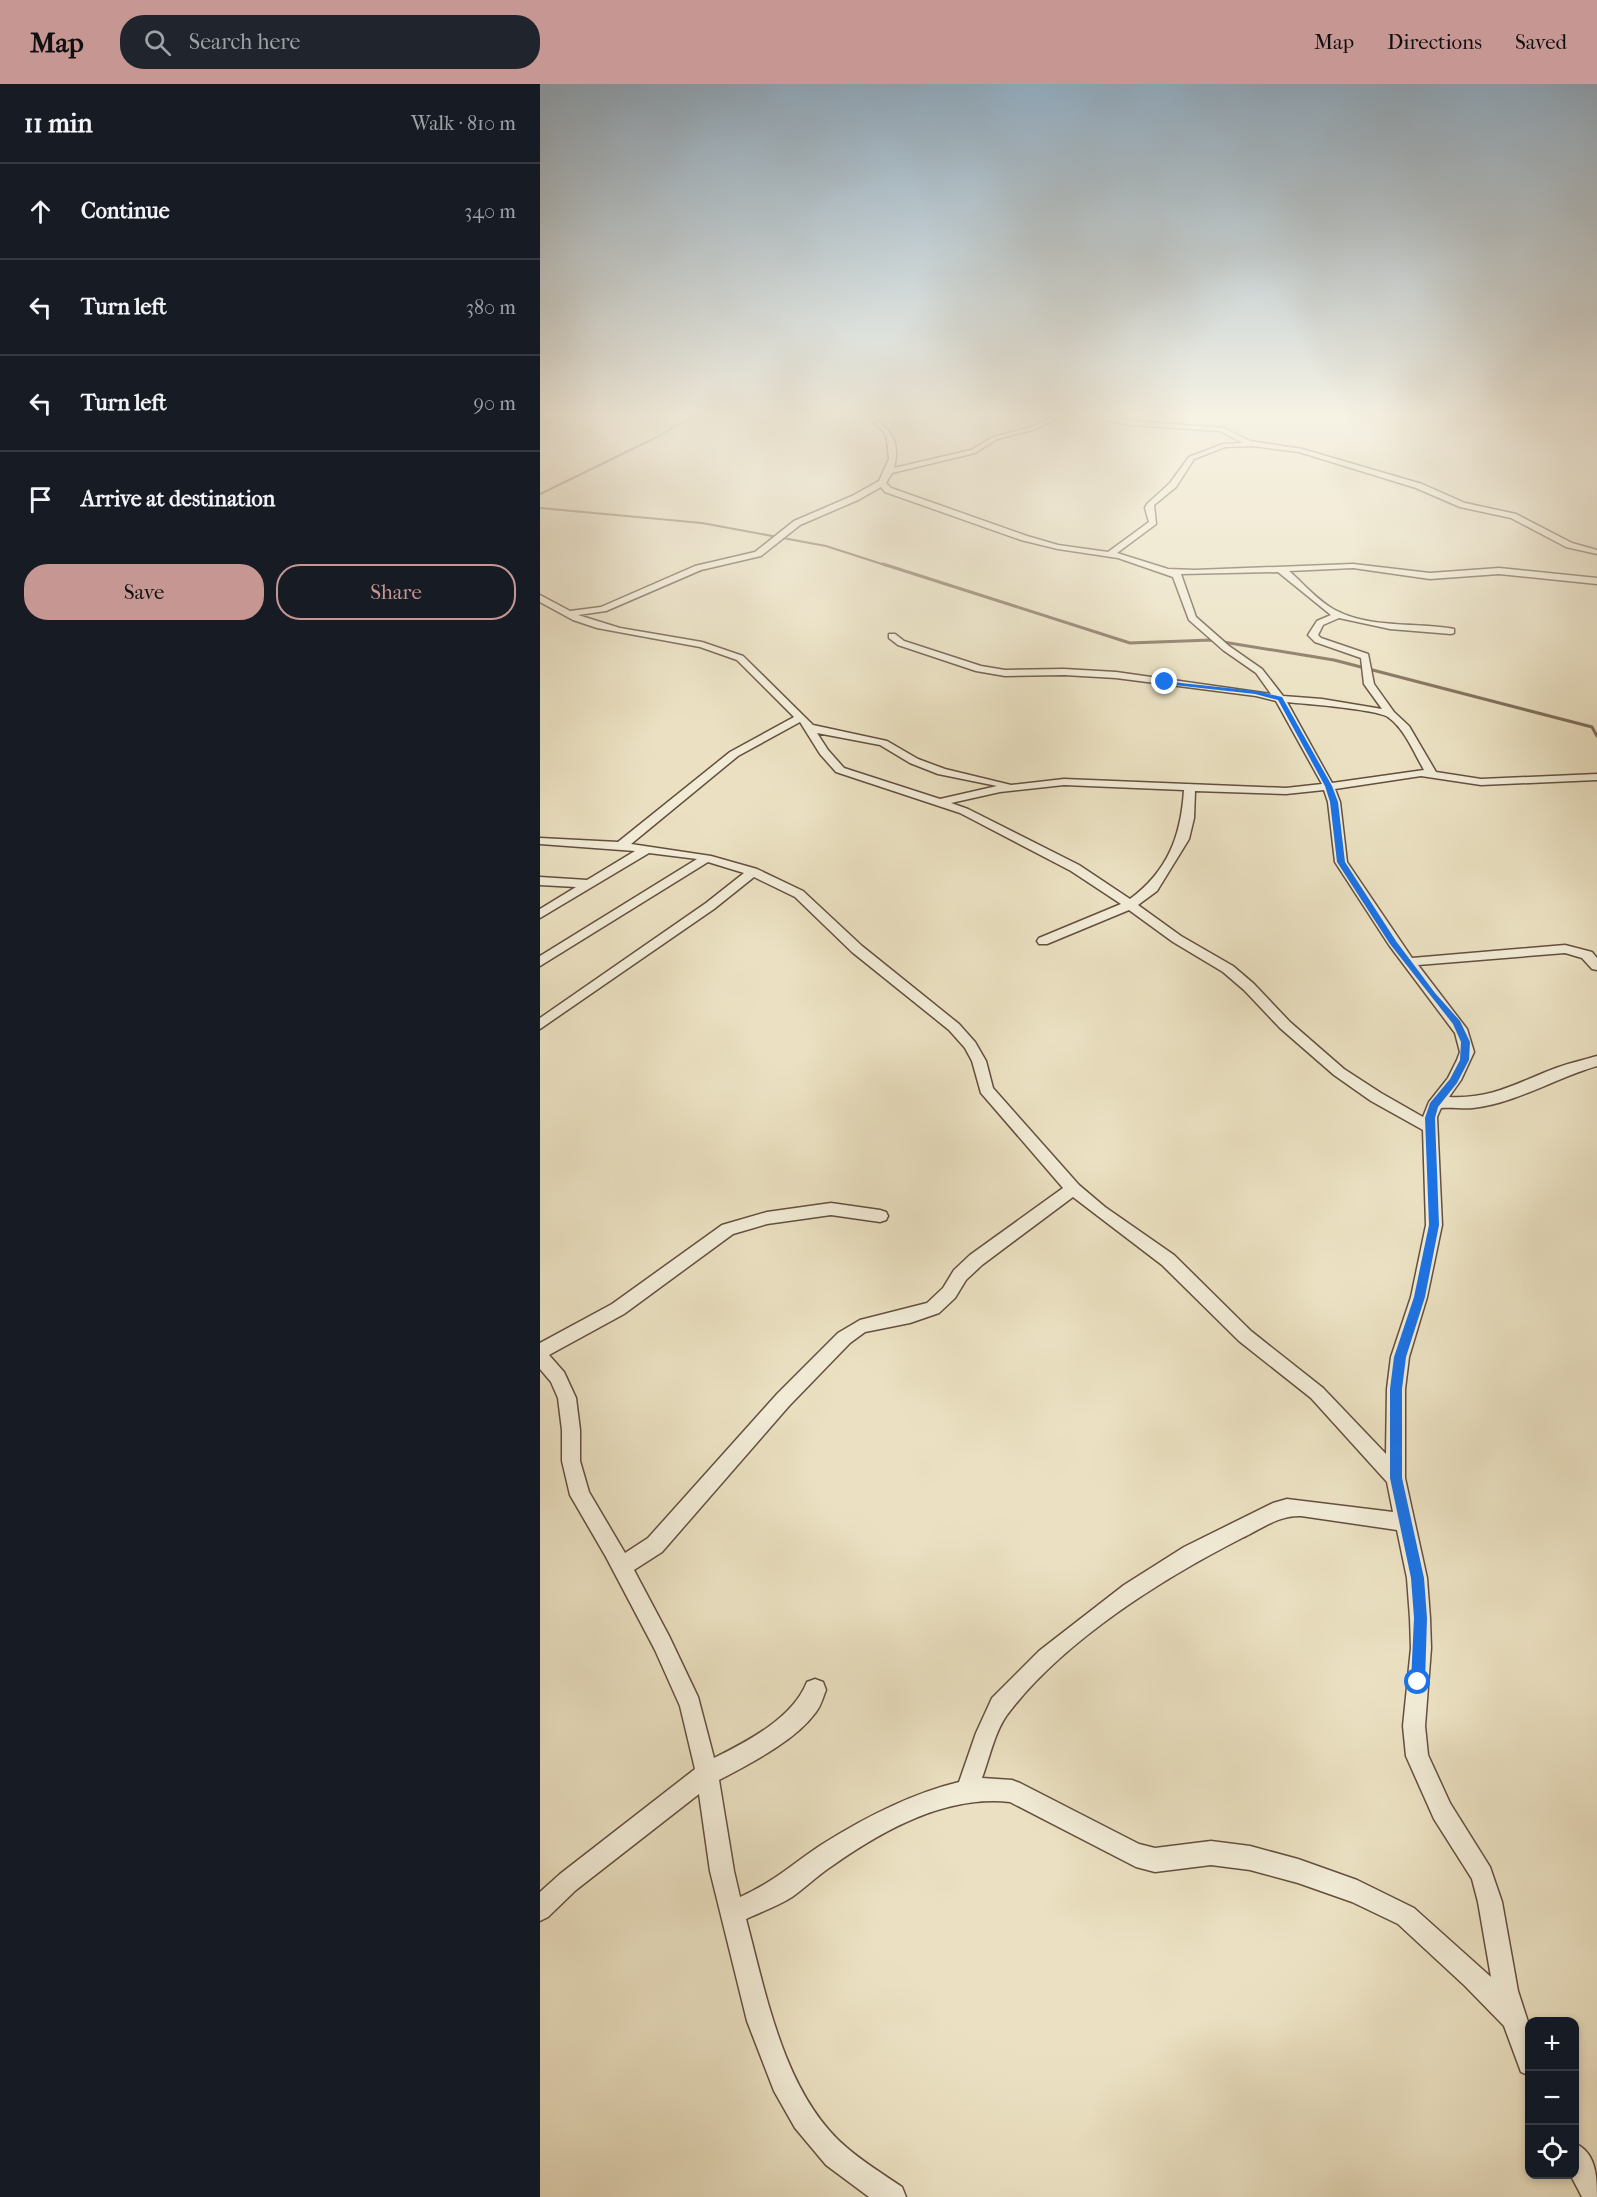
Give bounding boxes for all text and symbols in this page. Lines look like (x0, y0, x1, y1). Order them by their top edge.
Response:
search box (120, 15, 540, 69)
text: Map (30, 26, 84, 59)
icon: search (141, 26, 174, 59)
text: Search here (189, 29, 300, 55)
text: Map (1314, 30, 1354, 54)
text: Directions (1387, 30, 1482, 54)
text: Saved (1515, 30, 1567, 54)
text: 11 min (24, 108, 93, 139)
text: Walk · 810 m (411, 112, 516, 135)
icon: ahead (24, 195, 57, 228)
text: Continue (81, 198, 170, 224)
text: 340 m (464, 200, 516, 223)
icon: left (24, 291, 57, 324)
text: Turn left (81, 294, 167, 320)
text: 380 m (466, 296, 516, 319)
icon: left (24, 387, 57, 420)
text: Turn left (81, 390, 167, 416)
text: 90 m (474, 392, 516, 415)
icon: arrive (24, 483, 57, 516)
text: Arrive at destination (81, 486, 275, 512)
button: Save (24, 564, 264, 620)
button: Share (276, 564, 516, 620)
route end (1151, 668, 1177, 694)
route start (1404, 1668, 1430, 1694)
map controls (1525, 2017, 1579, 2179)
button: + (1525, 2017, 1579, 2071)
button: − (1525, 2071, 1579, 2125)
button: locate (1525, 2125, 1579, 2179)

